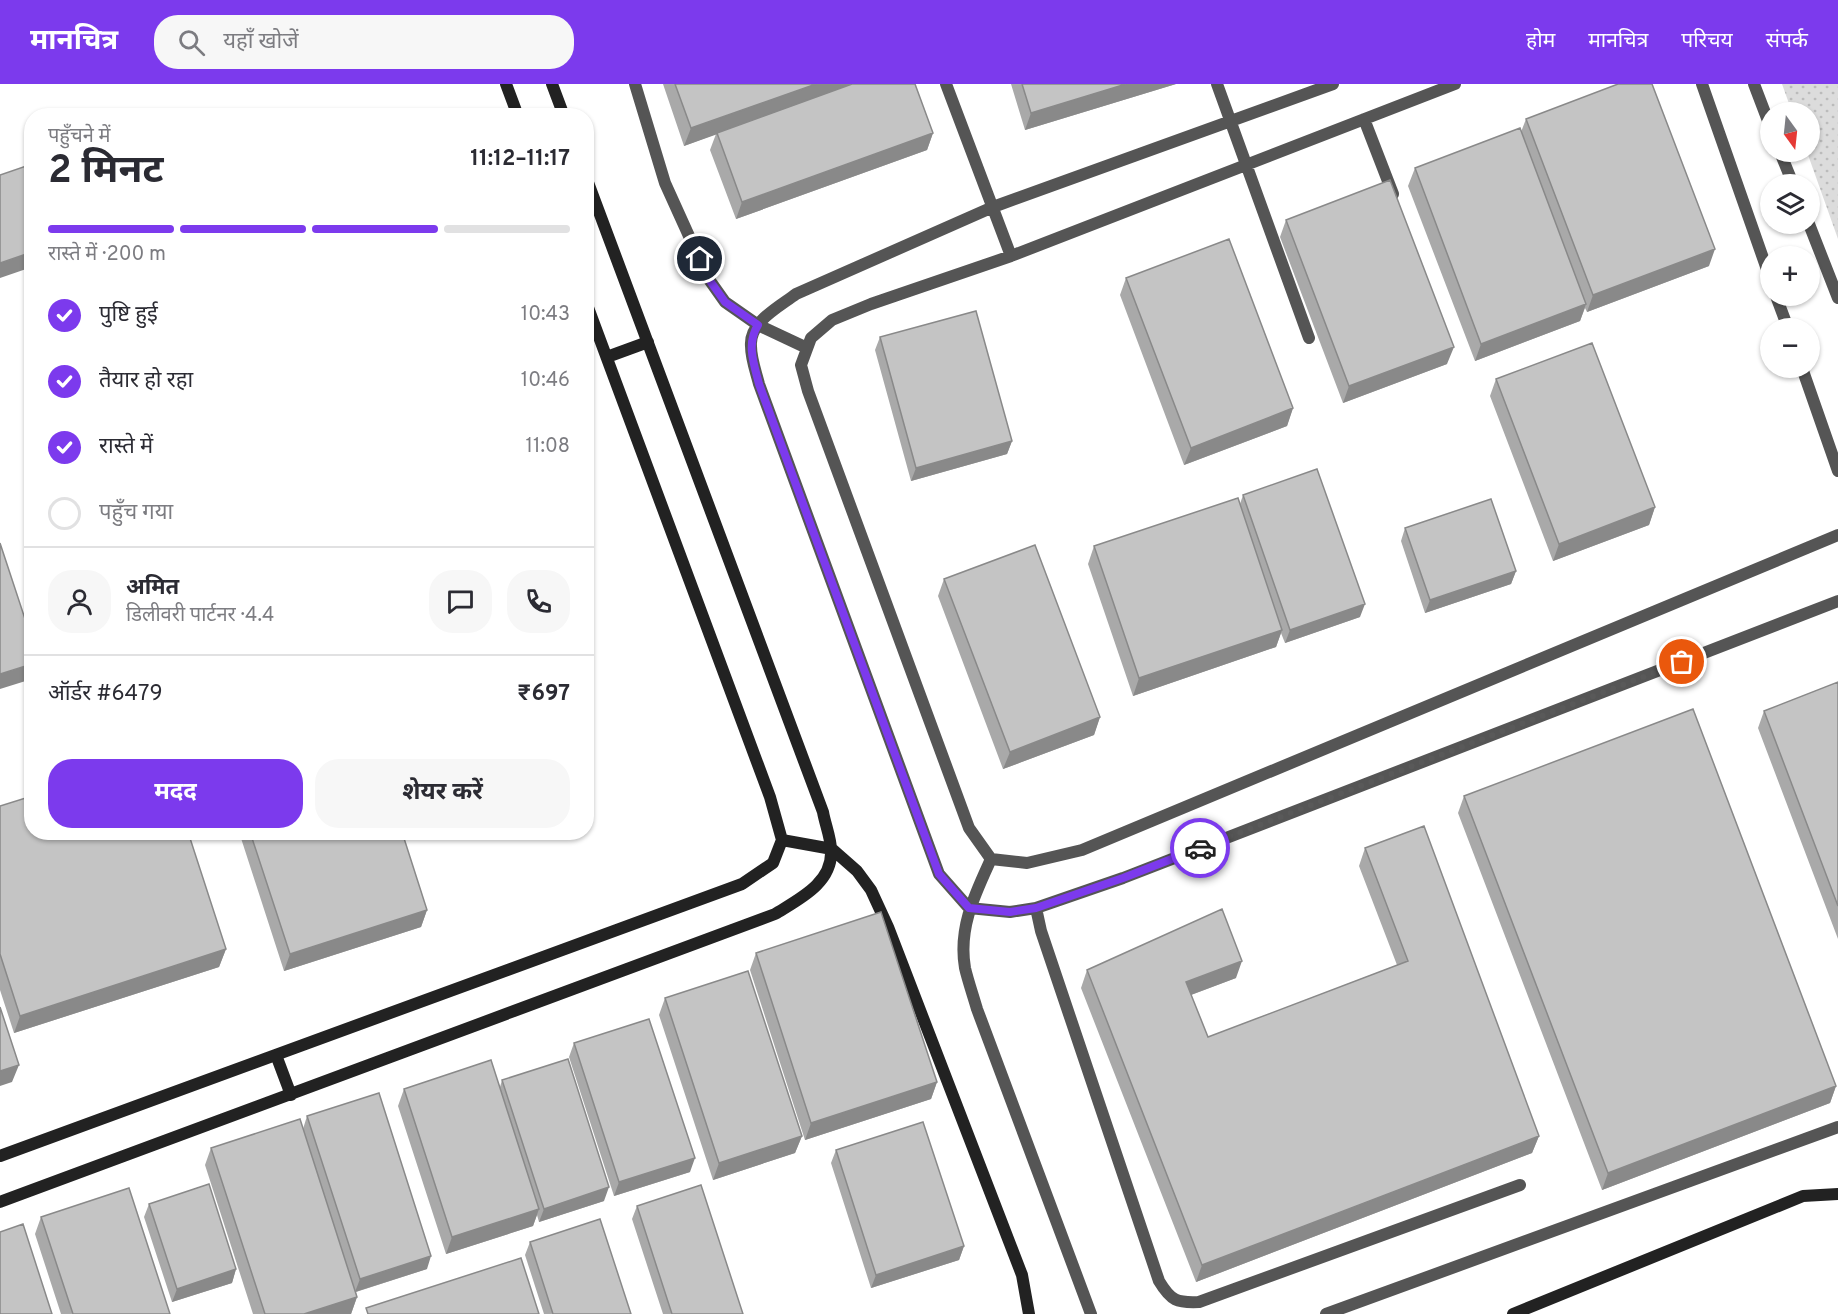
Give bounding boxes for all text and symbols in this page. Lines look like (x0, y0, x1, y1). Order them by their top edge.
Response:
search box (154, 15, 574, 69)
text: मानचित्र (30, 24, 118, 60)
icon: search (175, 26, 208, 59)
text: होम (1526, 28, 1555, 55)
text: मानचित्र (1588, 28, 1648, 55)
text: परिचय (1681, 28, 1733, 55)
text: संपर्क (1766, 28, 1808, 55)
text: यहाँ खोजें (223, 29, 299, 56)
north arrow (1760, 102, 1820, 162)
map controls (1760, 102, 1820, 378)
text: पहुँचने में (48, 124, 110, 150)
text: 11:12–11:17 (470, 146, 570, 173)
text: 2 मिनट (48, 148, 163, 197)
button: layers (1760, 174, 1820, 234)
pin (674, 233, 725, 284)
text: रास्ते में · 200 m (48, 242, 166, 268)
icon: home (683, 242, 716, 275)
button: + (1760, 246, 1820, 306)
icon: check (48, 299, 81, 332)
text: पुष्टि हुई (99, 302, 158, 329)
text: 10:43 (521, 302, 570, 328)
button: − (1760, 318, 1820, 378)
icon: check (48, 365, 81, 398)
text: तैयार हो रहा (99, 368, 193, 395)
text: 10:46 (521, 368, 570, 394)
icon: check (48, 431, 81, 464)
text: रास्ते में (99, 434, 153, 461)
text: 11:08 (526, 434, 570, 460)
text: पहुँच गया (99, 500, 173, 527)
button: person (48, 570, 111, 633)
button: chat (429, 570, 492, 633)
button: phone (507, 570, 570, 633)
text: अमित (126, 575, 179, 602)
text: डिलीवरी पार्टनर · 4.4 (126, 603, 274, 629)
pin (1656, 636, 1707, 687)
icon: bag (1665, 645, 1698, 678)
text: ऑर्डर #6479 (48, 681, 163, 708)
text: ₹697 (517, 681, 570, 708)
button: मदद (48, 759, 303, 828)
button: शेयर करें (315, 759, 570, 828)
courier (1170, 818, 1230, 878)
icon: car (1184, 832, 1217, 865)

